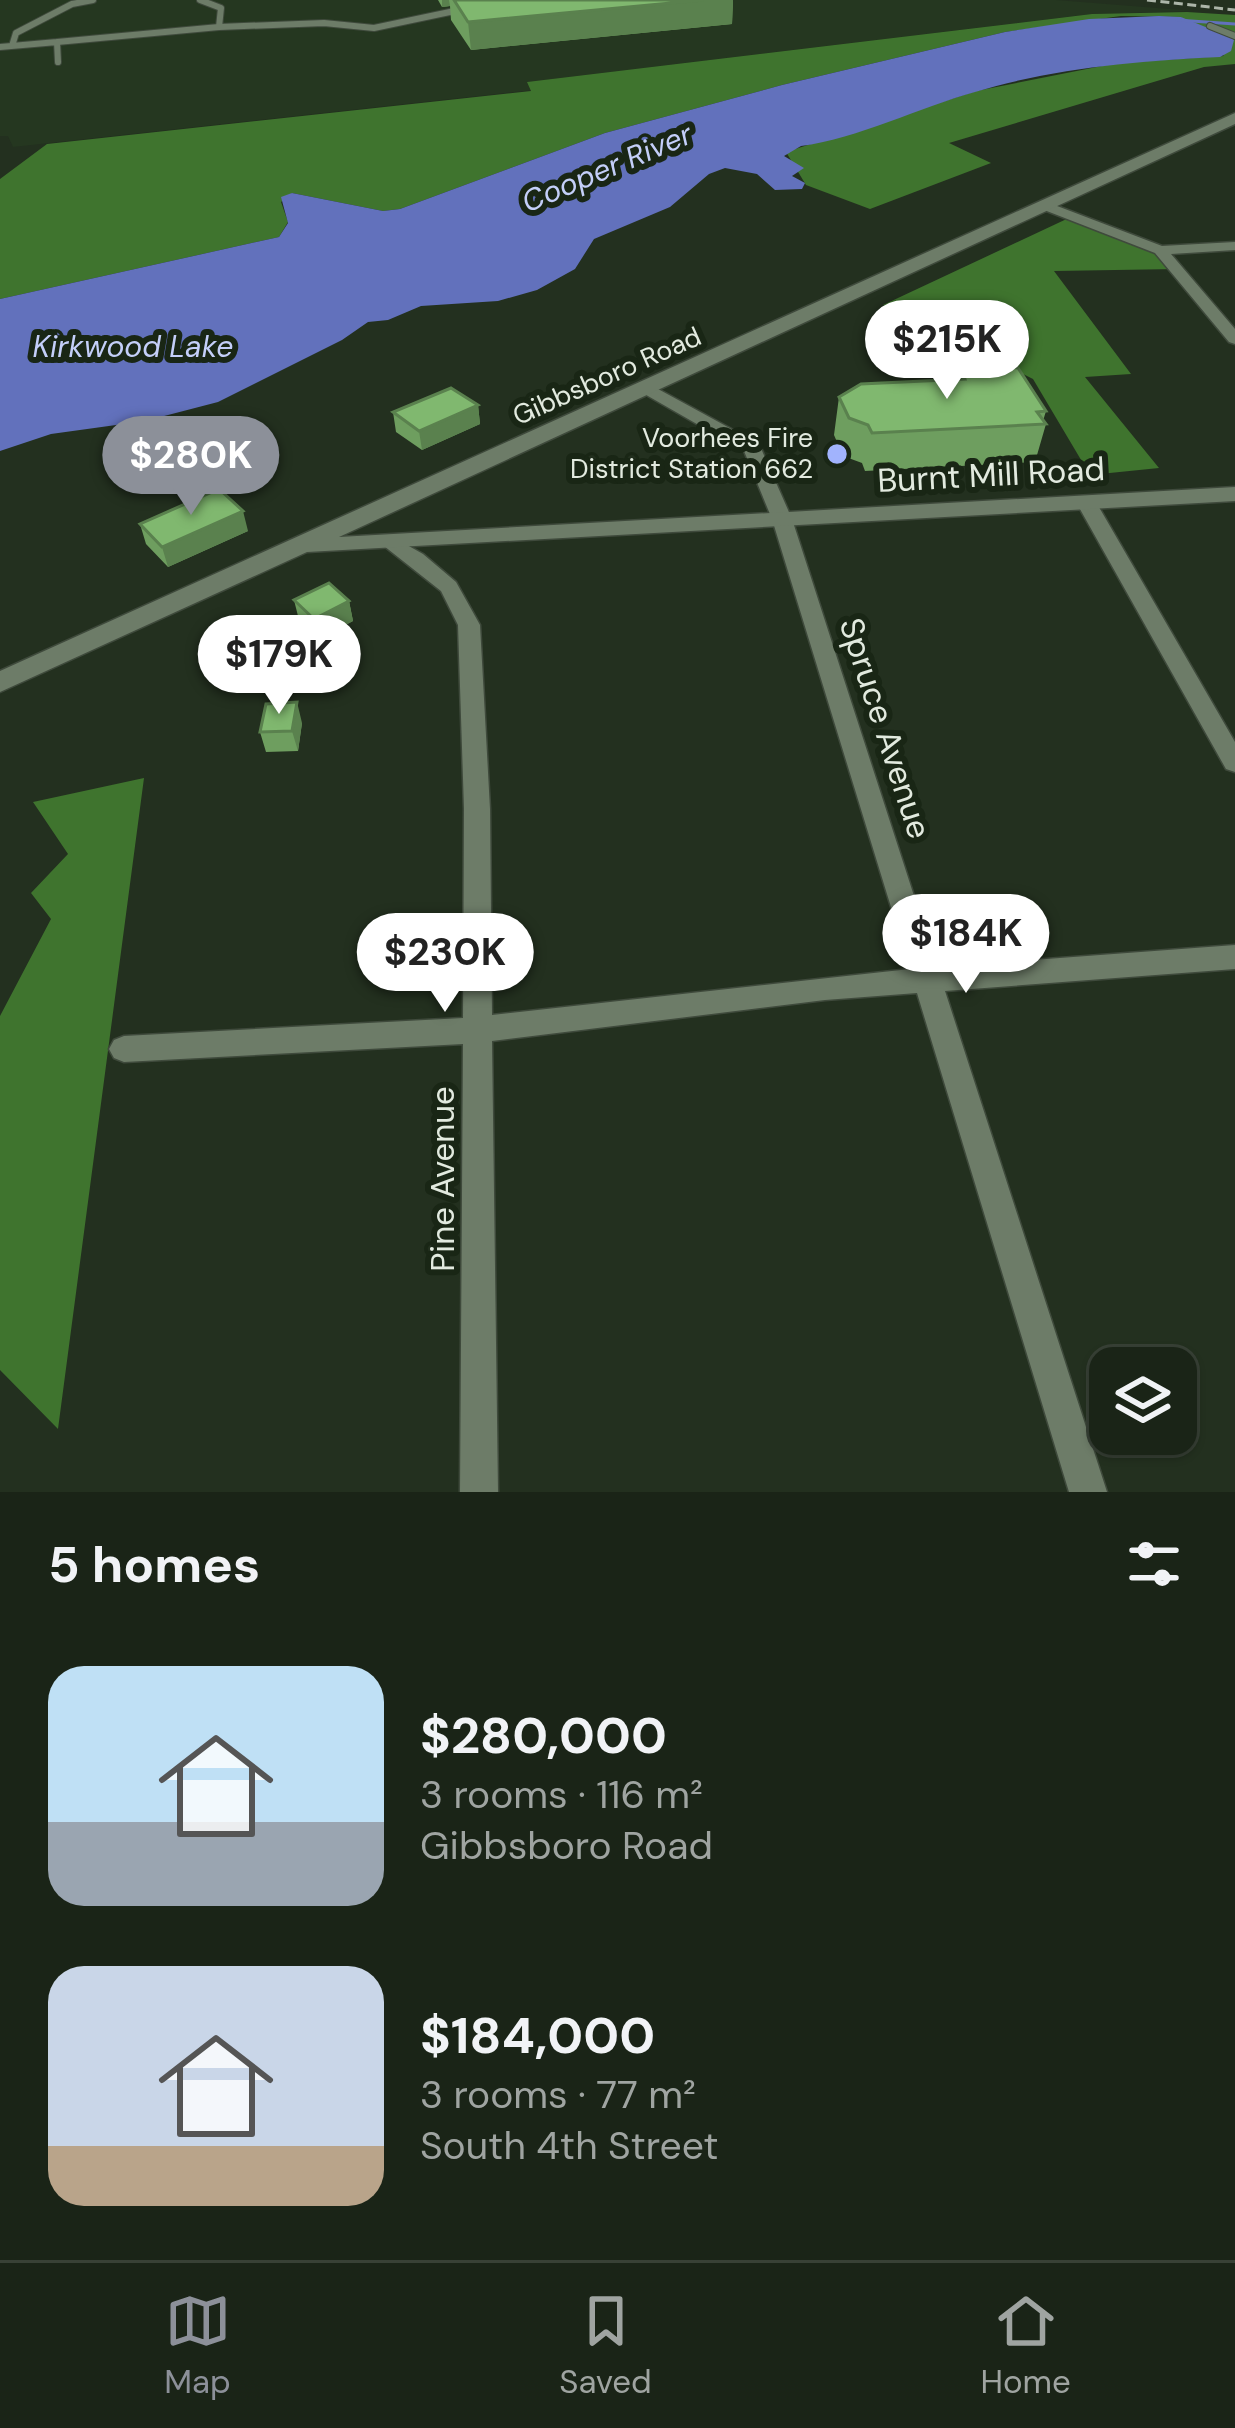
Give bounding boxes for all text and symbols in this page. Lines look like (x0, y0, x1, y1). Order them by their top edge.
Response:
water label: Cooper River (516, 114, 699, 221)
pin: $215K (863, 300, 1031, 402)
text: $215K (892, 313, 1002, 364)
street label: Gibbsboro Road (507, 318, 707, 433)
water label: Kirkwood Lake (33, 327, 233, 366)
pin: $280K (107, 416, 275, 518)
place label: Voorhees Fire District Station 662 (570, 420, 813, 486)
text: $280K (129, 429, 253, 480)
marker: Voorhees Fire District Station 662 (824, 441, 850, 467)
street label: Burnt Mill Road (876, 447, 1106, 502)
street label: Spruce Avenue (830, 612, 941, 844)
pin: $179K (195, 615, 363, 717)
text: $179K (225, 628, 333, 679)
pin: $184K (882, 894, 1050, 996)
text: $184K (909, 907, 1023, 958)
pin: $230K (361, 913, 529, 1015)
text: $230K (384, 926, 506, 977)
street label: Pine Avenue (421, 1086, 464, 1272)
map controls (1089, 1347, 1197, 1455)
button: layers (1089, 1347, 1197, 1455)
text: 5 homes (48, 1531, 260, 1598)
icon: filters (1121, 1531, 1187, 1597)
text: $280,000 (420, 1702, 667, 1769)
icon: home (144, 1714, 288, 1858)
text: 3 rooms · 116 m² (420, 1769, 703, 1820)
text: Gibbsboro Road (420, 1820, 713, 1871)
text: $184,000 (420, 2002, 655, 2069)
icon: home (144, 2014, 288, 2158)
text: 3 rooms · 77 m² (420, 2069, 696, 2120)
text: South 4th Street (420, 2120, 718, 2171)
tab: Map (164, 2288, 231, 2403)
tab: Saved (559, 2288, 652, 2403)
tab: Home (980, 2288, 1071, 2403)

